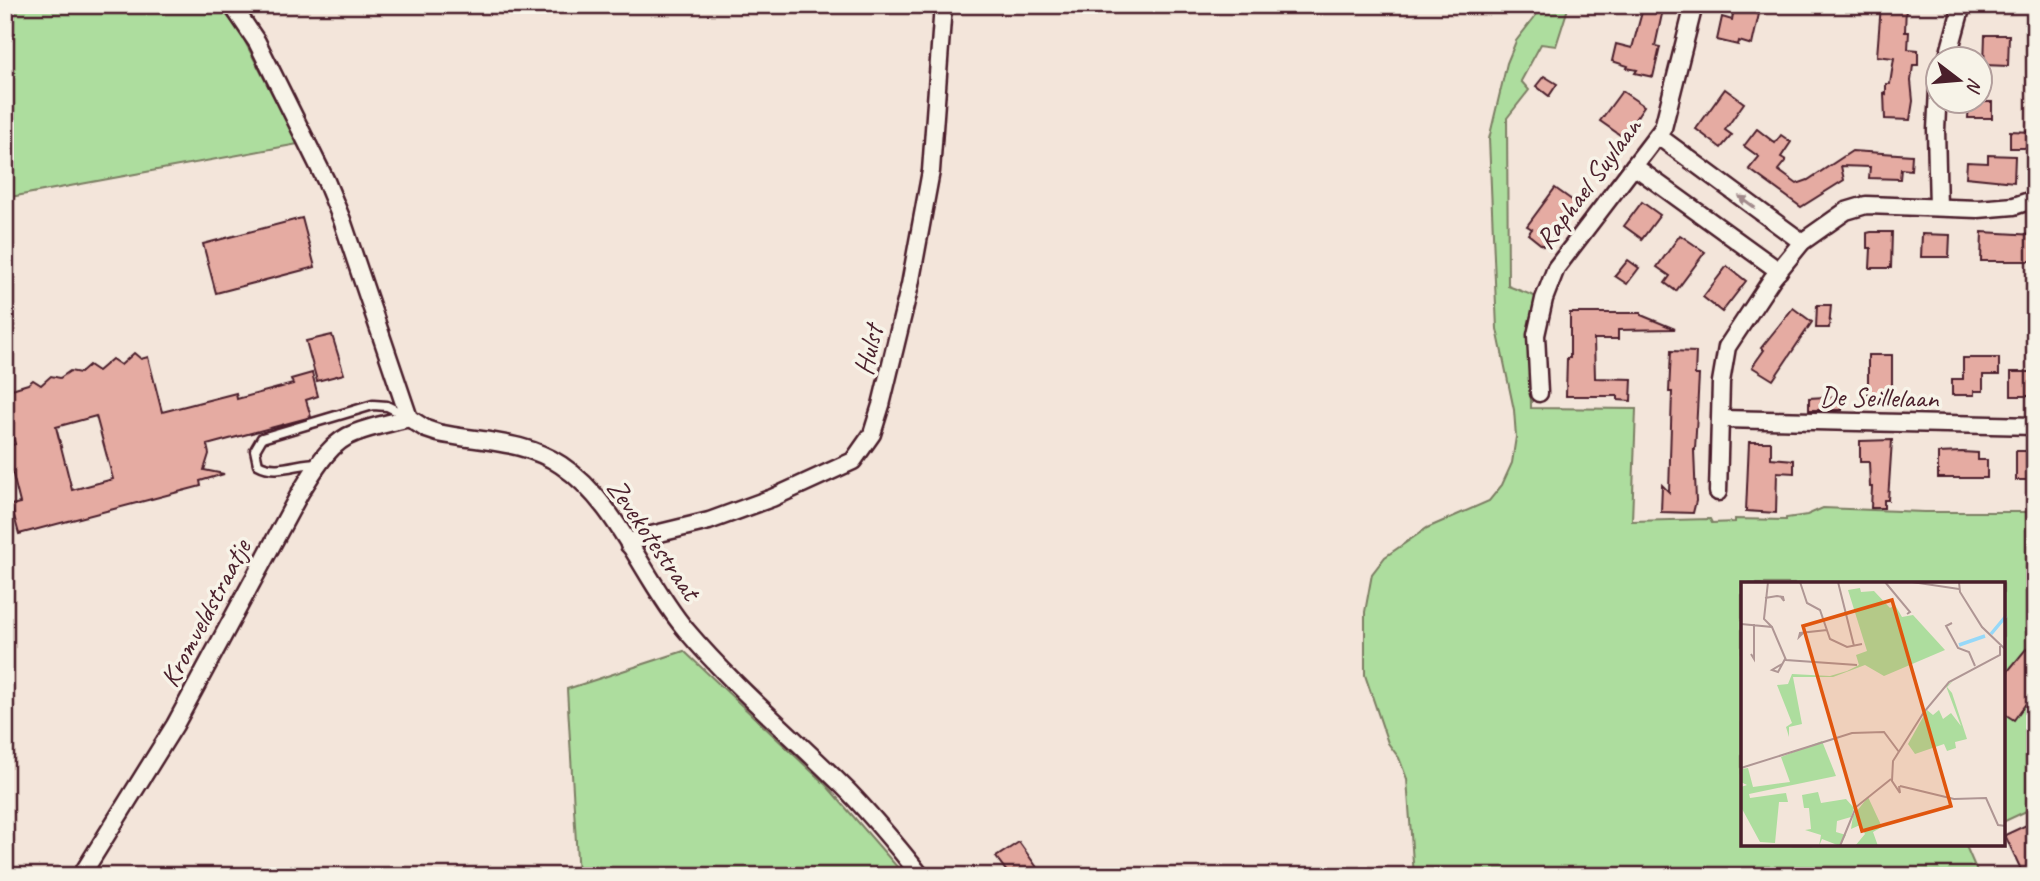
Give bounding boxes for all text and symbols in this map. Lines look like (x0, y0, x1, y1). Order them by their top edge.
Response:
north arrow (1924, 46, 1994, 116)
text: N (1960, 75, 1988, 96)
street label: Raphael Suylaan (1527, 109, 1649, 255)
one-way arrow (1738, 195, 1756, 209)
street label: Hulst (845, 318, 892, 378)
street label: De Seillelaan (1819, 378, 1940, 416)
street label: Zevekotestraat (599, 471, 710, 609)
street label: Kromveldstraatje (152, 532, 259, 693)
inset map (1741, 582, 2005, 846)

